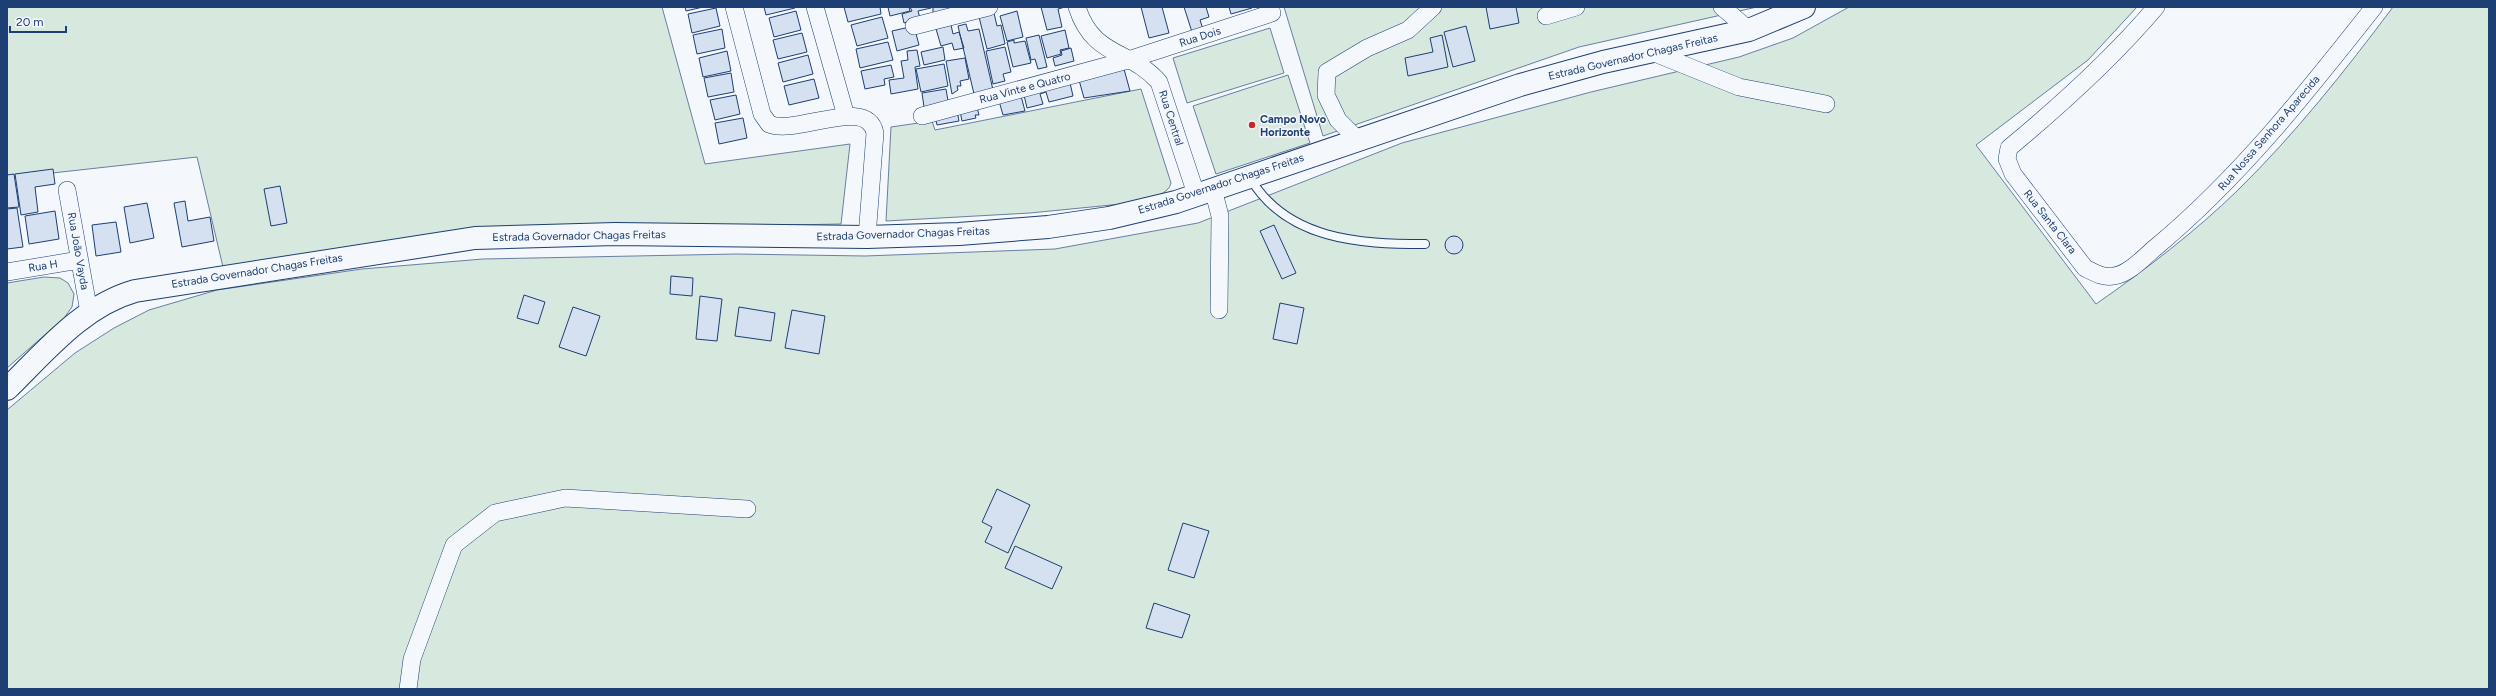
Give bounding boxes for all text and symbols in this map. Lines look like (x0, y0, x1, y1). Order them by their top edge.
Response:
scale bar (10, 8, 66, 34)
text: 20 m (16, 15, 44, 29)
street label: Rua Dois (1178, 24, 1222, 50)
street label: Estrada Governador Chagas Freitas (1547, 31, 1719, 83)
street label: Rua Vinte e Quatro (978, 70, 1072, 106)
street label: Rua Nossa Senhora Aparecida (2216, 73, 2322, 193)
street label: Rua Central (1156, 89, 1186, 147)
place label: Campo Novo Horizonte (1260, 113, 1327, 139)
marker: Campo Novo Horizonte (1247, 120, 1257, 130)
street label: Estrada Governador Chagas Freitas (1137, 151, 1305, 217)
street label: Rua Santa Clara (2021, 187, 2079, 257)
street label: Rua João Vayda (65, 211, 91, 291)
street label: Estrada Governador Chagas Freitas (816, 224, 990, 244)
street label: Estrada Governador Chagas Freitas (492, 228, 666, 244)
street label: Estrada Governador Chagas Freitas (170, 251, 344, 291)
street label: Rua H (27, 257, 59, 275)

